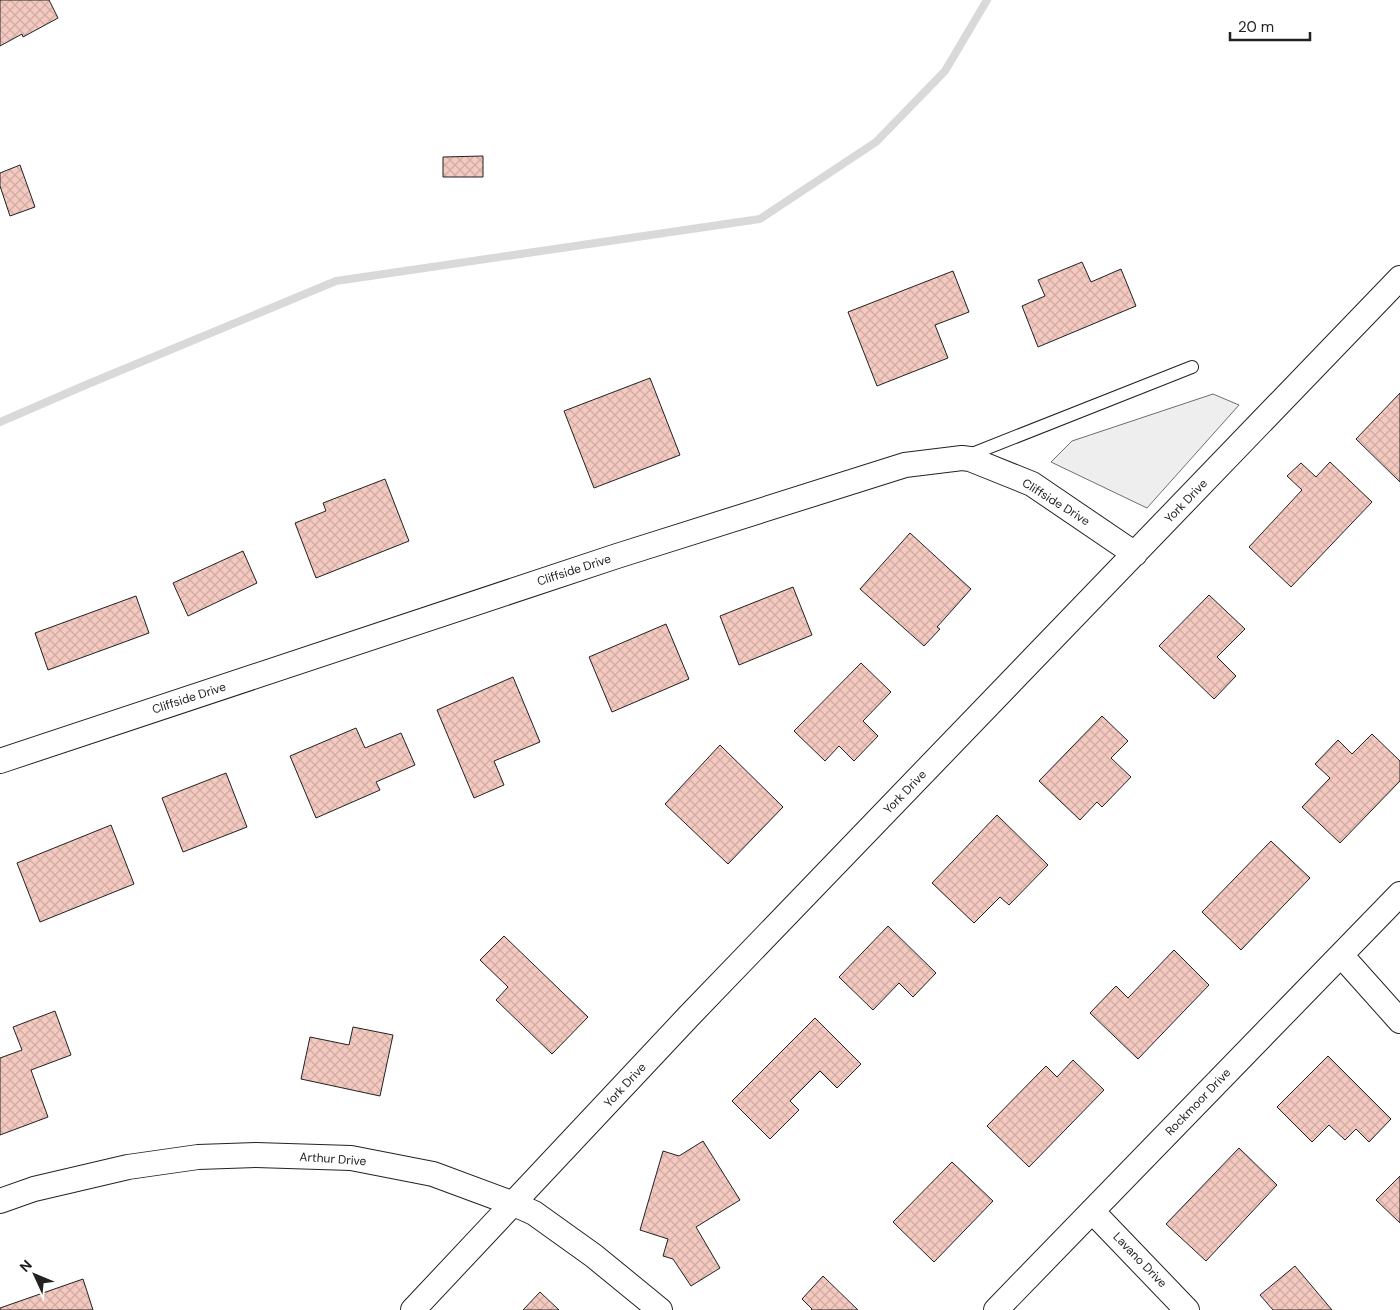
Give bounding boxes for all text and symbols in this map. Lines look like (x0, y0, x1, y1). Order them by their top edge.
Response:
scale bar (1230, 10, 1310, 42)
text: 20 m (1238, 17, 1274, 37)
street label: Cliffside Drive (1019, 475, 1093, 529)
street label: York Drive (1161, 475, 1211, 526)
street label: Cliffside Drive (535, 550, 613, 589)
street label: Cliffside Drive (150, 678, 228, 717)
street label: York Drive (880, 766, 930, 817)
street label: York Drive (600, 1059, 650, 1111)
street label: Rockmoor Drive (1162, 1065, 1234, 1139)
street label: Arthur Drive (299, 1149, 367, 1169)
street label: Lavano Drive (1110, 1229, 1170, 1291)
north arrow (10, 1250, 60, 1300)
text: N (16, 1256, 36, 1276)

